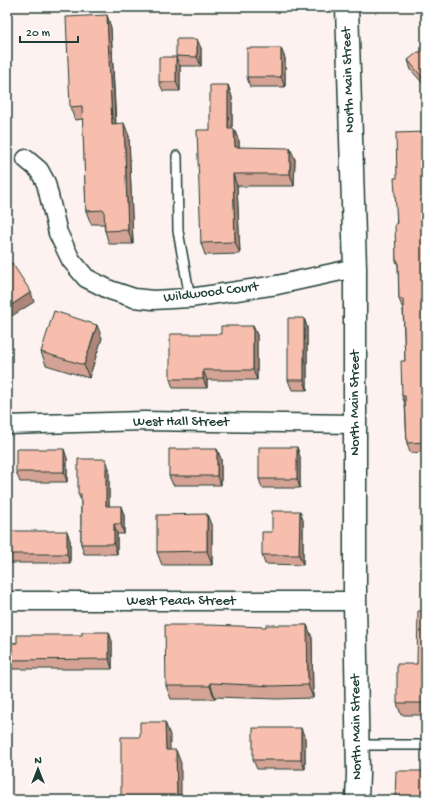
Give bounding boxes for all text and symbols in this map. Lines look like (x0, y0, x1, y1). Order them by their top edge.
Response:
scale bar (20, 18, 78, 44)
street label: North Main Street (339, 26, 359, 133)
text: 20 m (26, 27, 51, 41)
street label: Wildwood Court (163, 279, 261, 307)
street label: North Main Street (347, 349, 364, 456)
street label: West Hall Street (133, 414, 230, 431)
street label: West Peach Street (127, 593, 237, 610)
street label: North Main Street (348, 673, 366, 780)
north arrow (18, 749, 58, 789)
text: N (34, 755, 42, 767)

